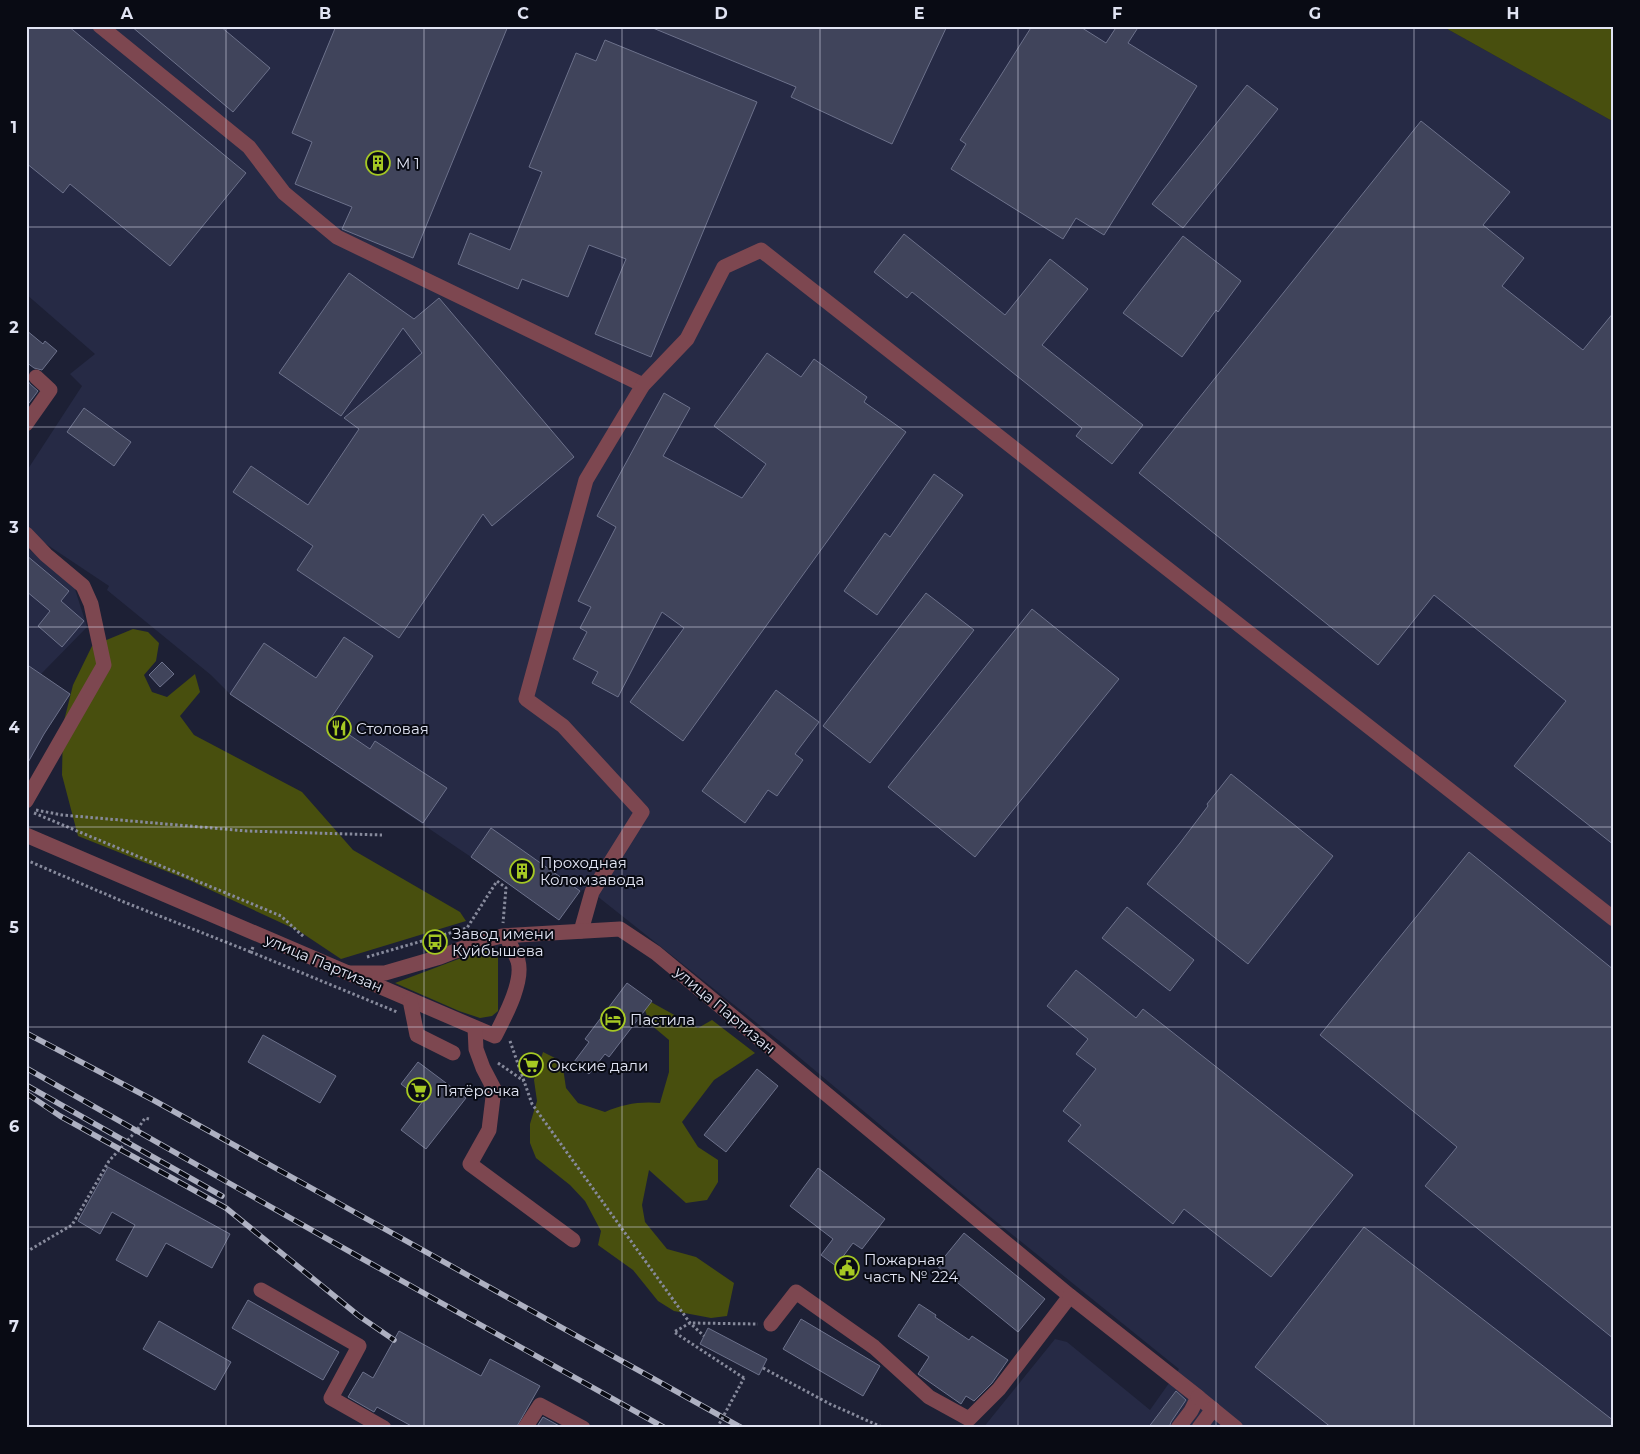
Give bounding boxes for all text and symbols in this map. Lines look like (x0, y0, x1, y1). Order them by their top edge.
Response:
text: A (120, 4, 134, 23)
text: B (319, 4, 331, 23)
text: C (517, 4, 529, 23)
text: D (714, 4, 728, 23)
text: E (914, 4, 924, 23)
text: F (1112, 4, 1122, 23)
text: G (1309, 4, 1321, 23)
text: H (1507, 4, 1519, 23)
text: 1 (11, 118, 17, 137)
building icon: M 1 (365, 150, 391, 176)
place label: M 1 (396, 154, 420, 173)
text: 2 (9, 318, 19, 337)
text: 3 (8, 518, 19, 537)
restaurant icon: Столовая (326, 715, 352, 741)
text: 4 (8, 718, 20, 737)
place label: Столовая (356, 719, 429, 738)
place label: Проходная Коломзавода (540, 853, 644, 889)
building icon: Проходная Коломзавода (509, 858, 535, 884)
text: 5 (9, 918, 19, 937)
place label: Завод имени Куйбышева (452, 924, 554, 960)
street label: улица Партизан (261, 929, 386, 996)
bus stop icon: Завод имени Куйбышева (422, 929, 448, 955)
street label: улица Партизан (670, 962, 779, 1058)
hotel icon: Пастила (600, 1006, 626, 1032)
place label: Пастила (630, 1010, 695, 1029)
supermarket icon: Окские дали (518, 1052, 544, 1078)
place label: Окские дали (548, 1056, 648, 1075)
supermarket icon: Пятёрочка (406, 1077, 432, 1103)
place label: Пятёрочка (436, 1081, 520, 1100)
text: 6 (9, 1117, 19, 1136)
place label: Пожарная часть № 224 (864, 1250, 958, 1286)
public building icon: Пожарная часть № 224 (834, 1255, 860, 1281)
text: 7 (9, 1317, 19, 1336)

